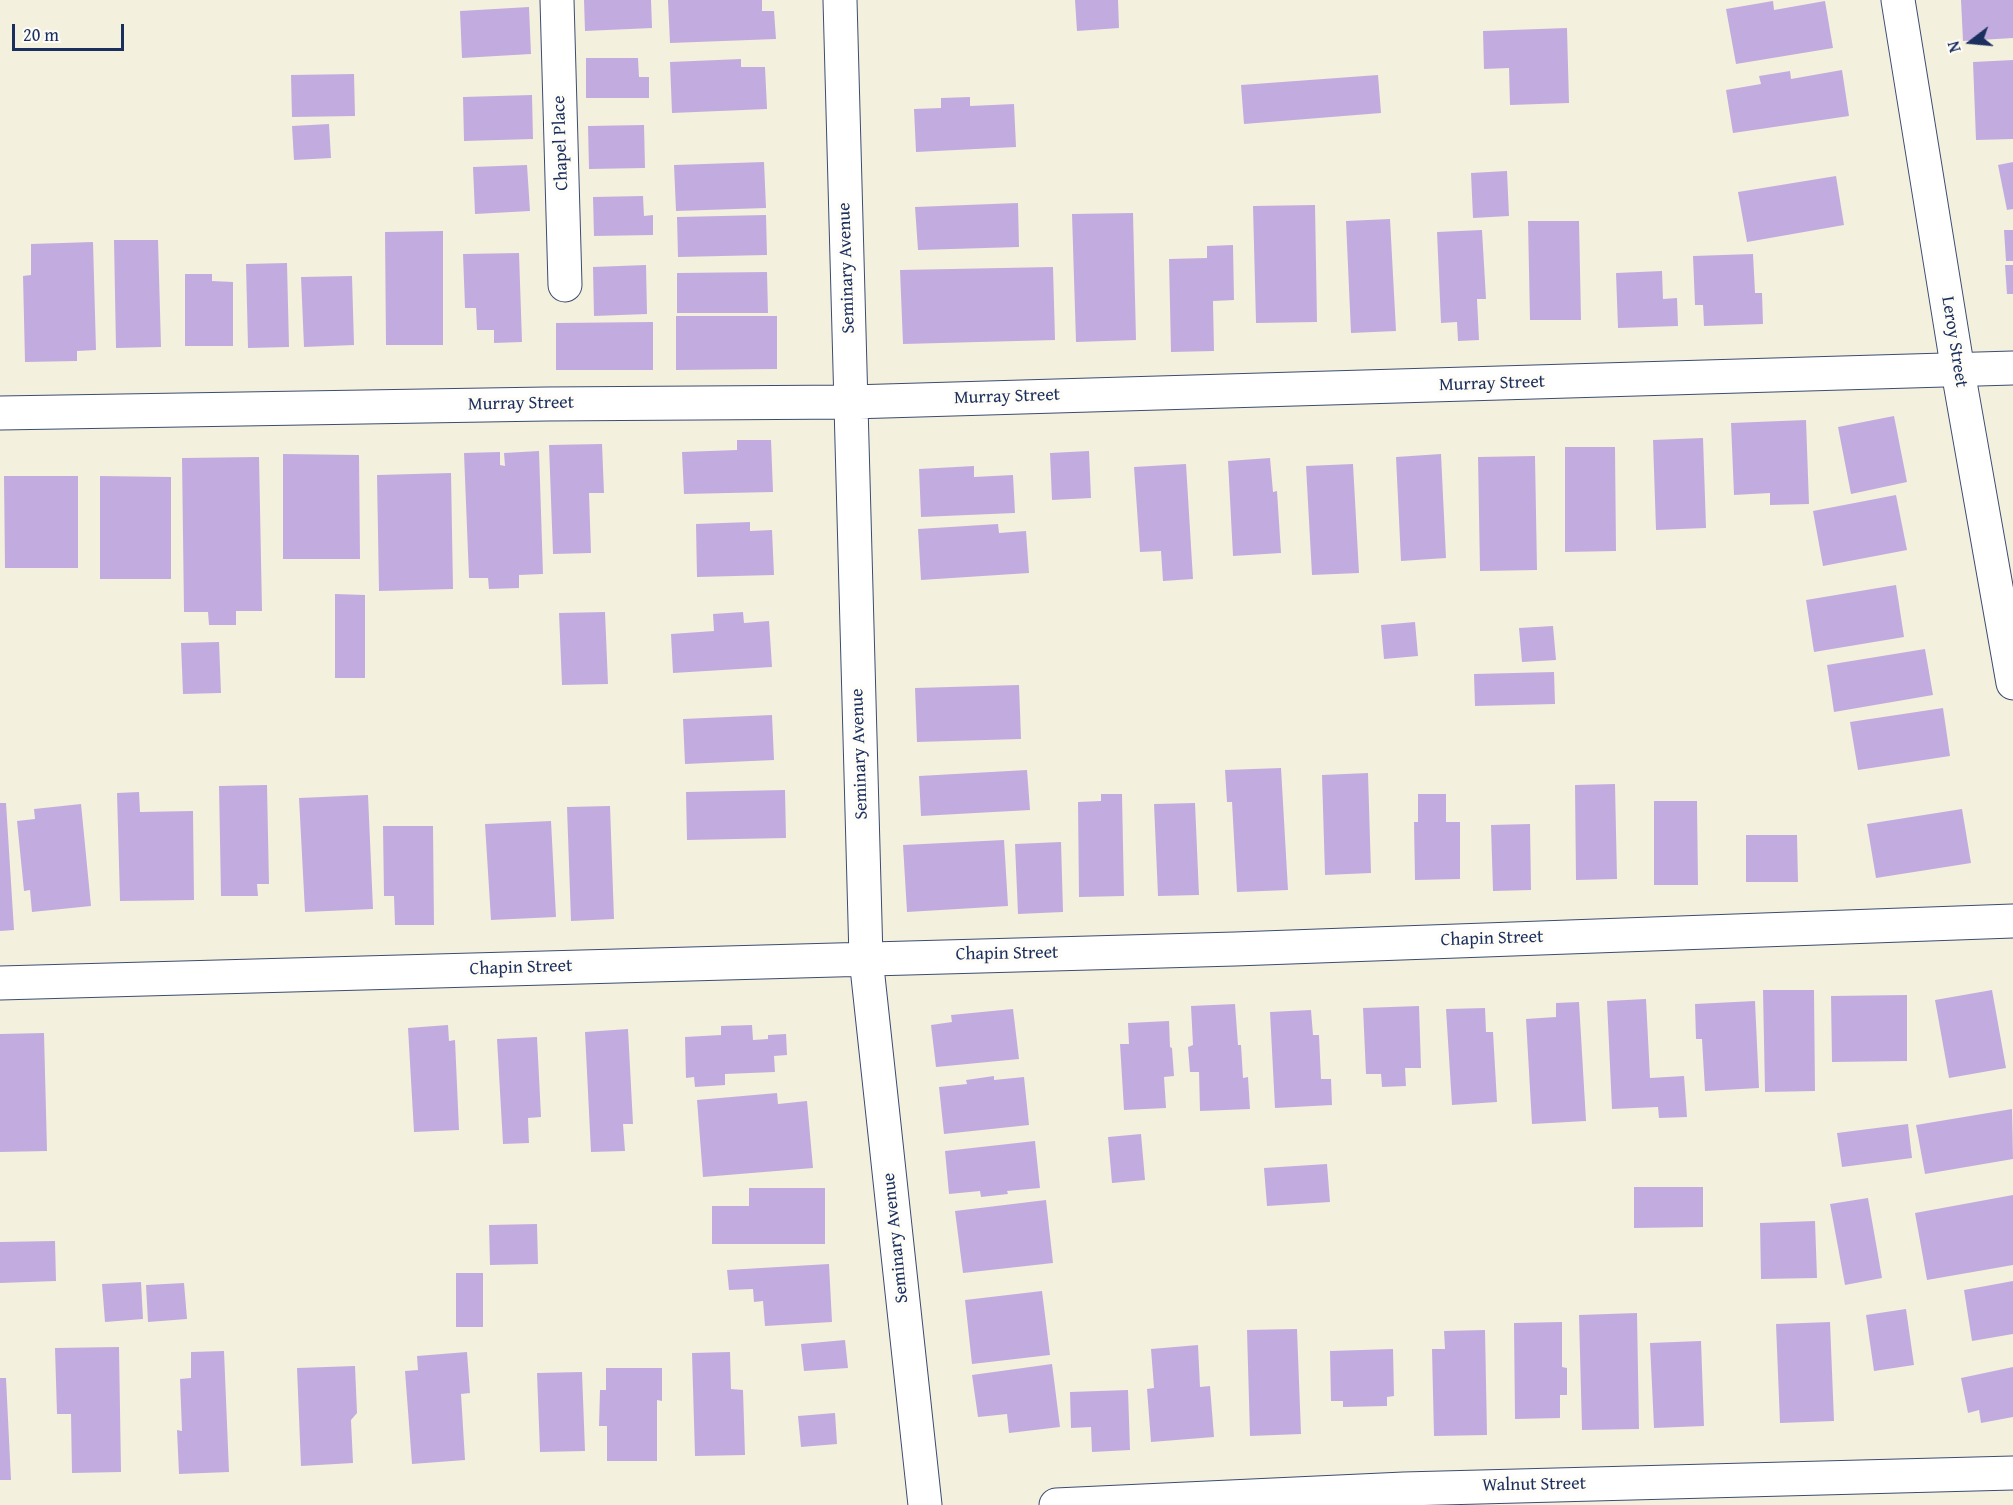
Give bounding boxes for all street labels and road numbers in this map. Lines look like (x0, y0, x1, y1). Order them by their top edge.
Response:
street label: Chapel Place (549, 95, 573, 191)
street label: Seminary Avenue (834, 202, 860, 334)
street label: Leroy Street (1936, 295, 1972, 389)
street label: Murray Street (1439, 371, 1545, 397)
street label: Murray Street (954, 384, 1060, 410)
street label: Murray Street (468, 392, 574, 416)
street label: Seminary Avenue (847, 688, 873, 820)
street label: Chapin Street (1440, 926, 1544, 952)
street label: Chapin Street (955, 942, 1059, 966)
street label: Chapin Street (469, 955, 573, 981)
street label: Seminary Avenue (878, 1172, 914, 1304)
street label: Walnut Street (1482, 1473, 1586, 1497)

